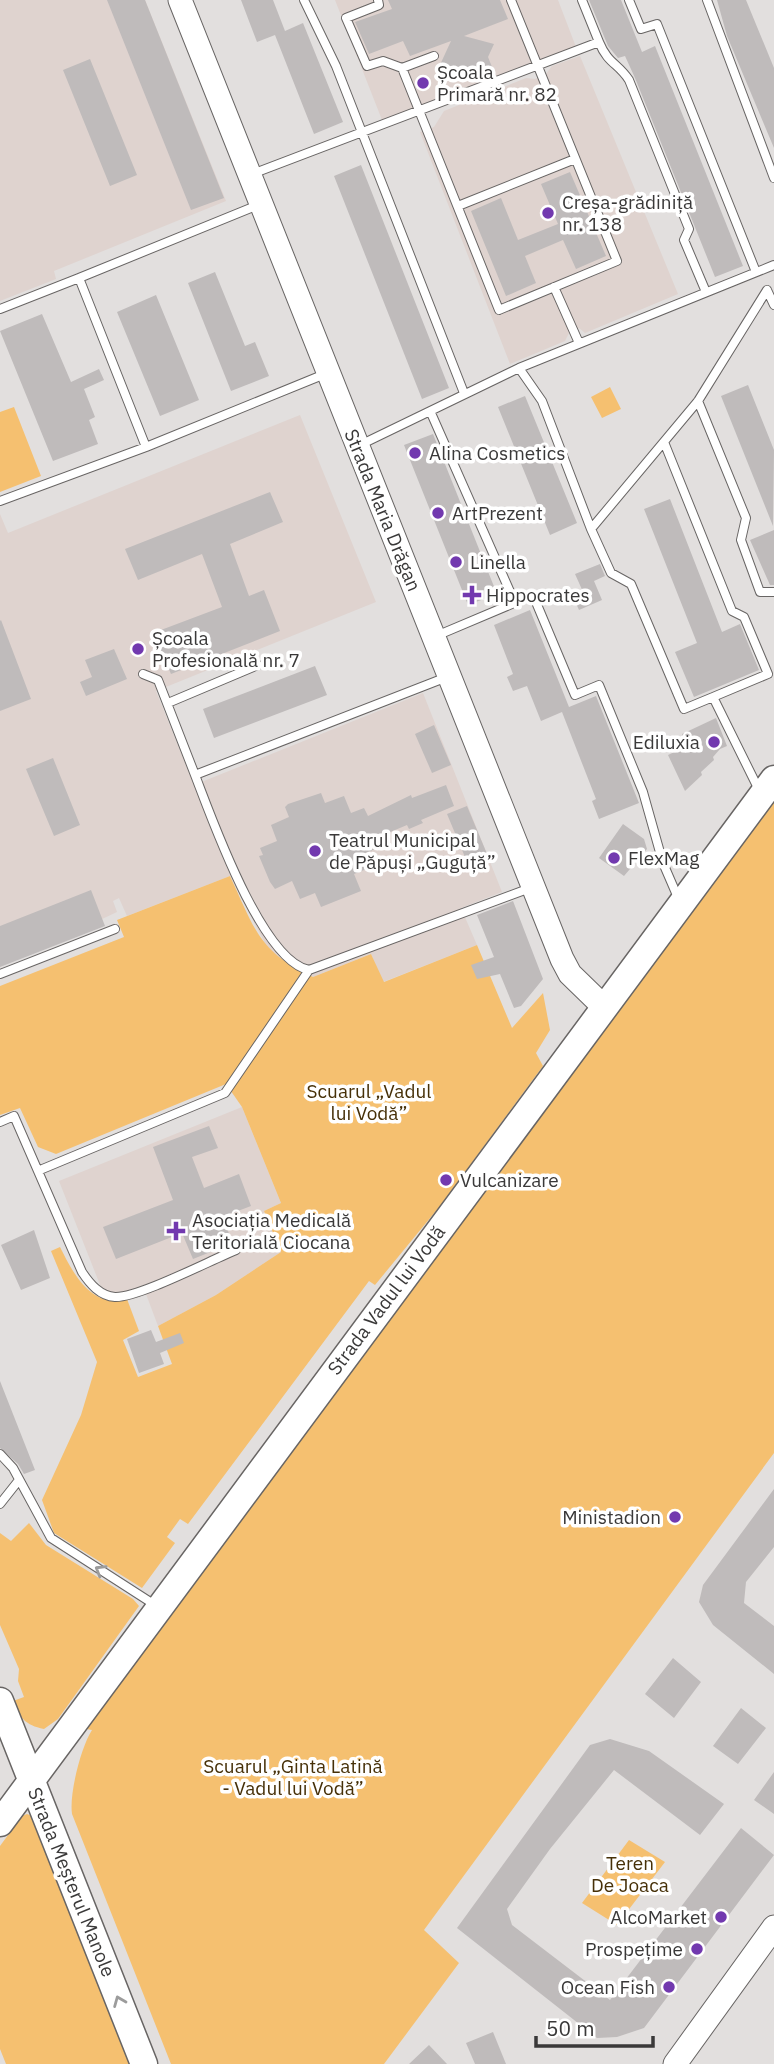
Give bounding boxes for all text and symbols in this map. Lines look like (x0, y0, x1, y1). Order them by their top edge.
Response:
place label: Școala Primară nr. 82 (437, 60, 557, 106)
marker: Școala Primară nr. 82 (415, 75, 431, 91)
place label: Creșa-grădiniță nr. 138 (562, 190, 693, 236)
marker: Creșa-grădiniță nr. 138 (540, 205, 556, 221)
street label: Strada Maria Drăgan (339, 425, 427, 595)
place label: Alina Cosmetics (429, 441, 565, 465)
marker: Alina Cosmetics (407, 445, 423, 461)
place label: ArtPrezent (452, 501, 543, 525)
marker: ArtPrezent (430, 505, 446, 521)
place label: Linella (470, 550, 526, 574)
marker: Linella (448, 554, 464, 570)
place label: Hippocrates (486, 583, 590, 607)
marker: Hippocrates (464, 587, 480, 603)
place label: Școala Profesională nr. 7 (152, 626, 300, 672)
marker: Școala Profesională nr. 7 (130, 641, 146, 657)
place label: Ediluxia (633, 730, 700, 754)
marker: Ediluxia (706, 734, 722, 750)
place label: Teatrul Municipal de Păpuși „Guguță” (329, 828, 496, 874)
marker: Teatrul Municipal de Păpuși „Guguță” (307, 843, 323, 859)
place label: FlexMag (628, 846, 699, 870)
marker: FlexMag (606, 850, 622, 866)
park label: Scuarul „Vadul lui Vodă” (307, 1079, 431, 1125)
place label: Vulcanizare (460, 1168, 559, 1192)
marker: Vulcanizare (438, 1172, 454, 1188)
place label: Asociația Medicală Teritorială Ciocana (192, 1208, 351, 1254)
street label: Strada Vadul lui Vodă (322, 1220, 450, 1380)
marker: Asociația Medicală Teritorială Ciocana (166, 1221, 186, 1241)
place label: Ministadion (562, 1505, 661, 1529)
marker: Ministadion (667, 1509, 683, 1525)
one-way arrow (94, 1565, 107, 1578)
park label: Scuarul „Ginta Latină - Vadul lui Vodă” (203, 1754, 383, 1800)
street label: Strada Meșterul Manole (23, 1784, 121, 1980)
park label: Teren De Joaca (591, 1851, 669, 1897)
place label: AlcoMarket (610, 1905, 707, 1929)
marker: AlcoMarket (713, 1909, 729, 1925)
place label: Prospețime (585, 1937, 683, 1961)
marker: Prospețime (689, 1941, 705, 1957)
place label: Ocean Fish (561, 1975, 655, 1999)
marker: Ocean Fish (661, 1979, 677, 1995)
one-way arrow (113, 1995, 127, 2007)
scale bar (536, 2004, 653, 2048)
text: 50 m (546, 2014, 595, 2042)

